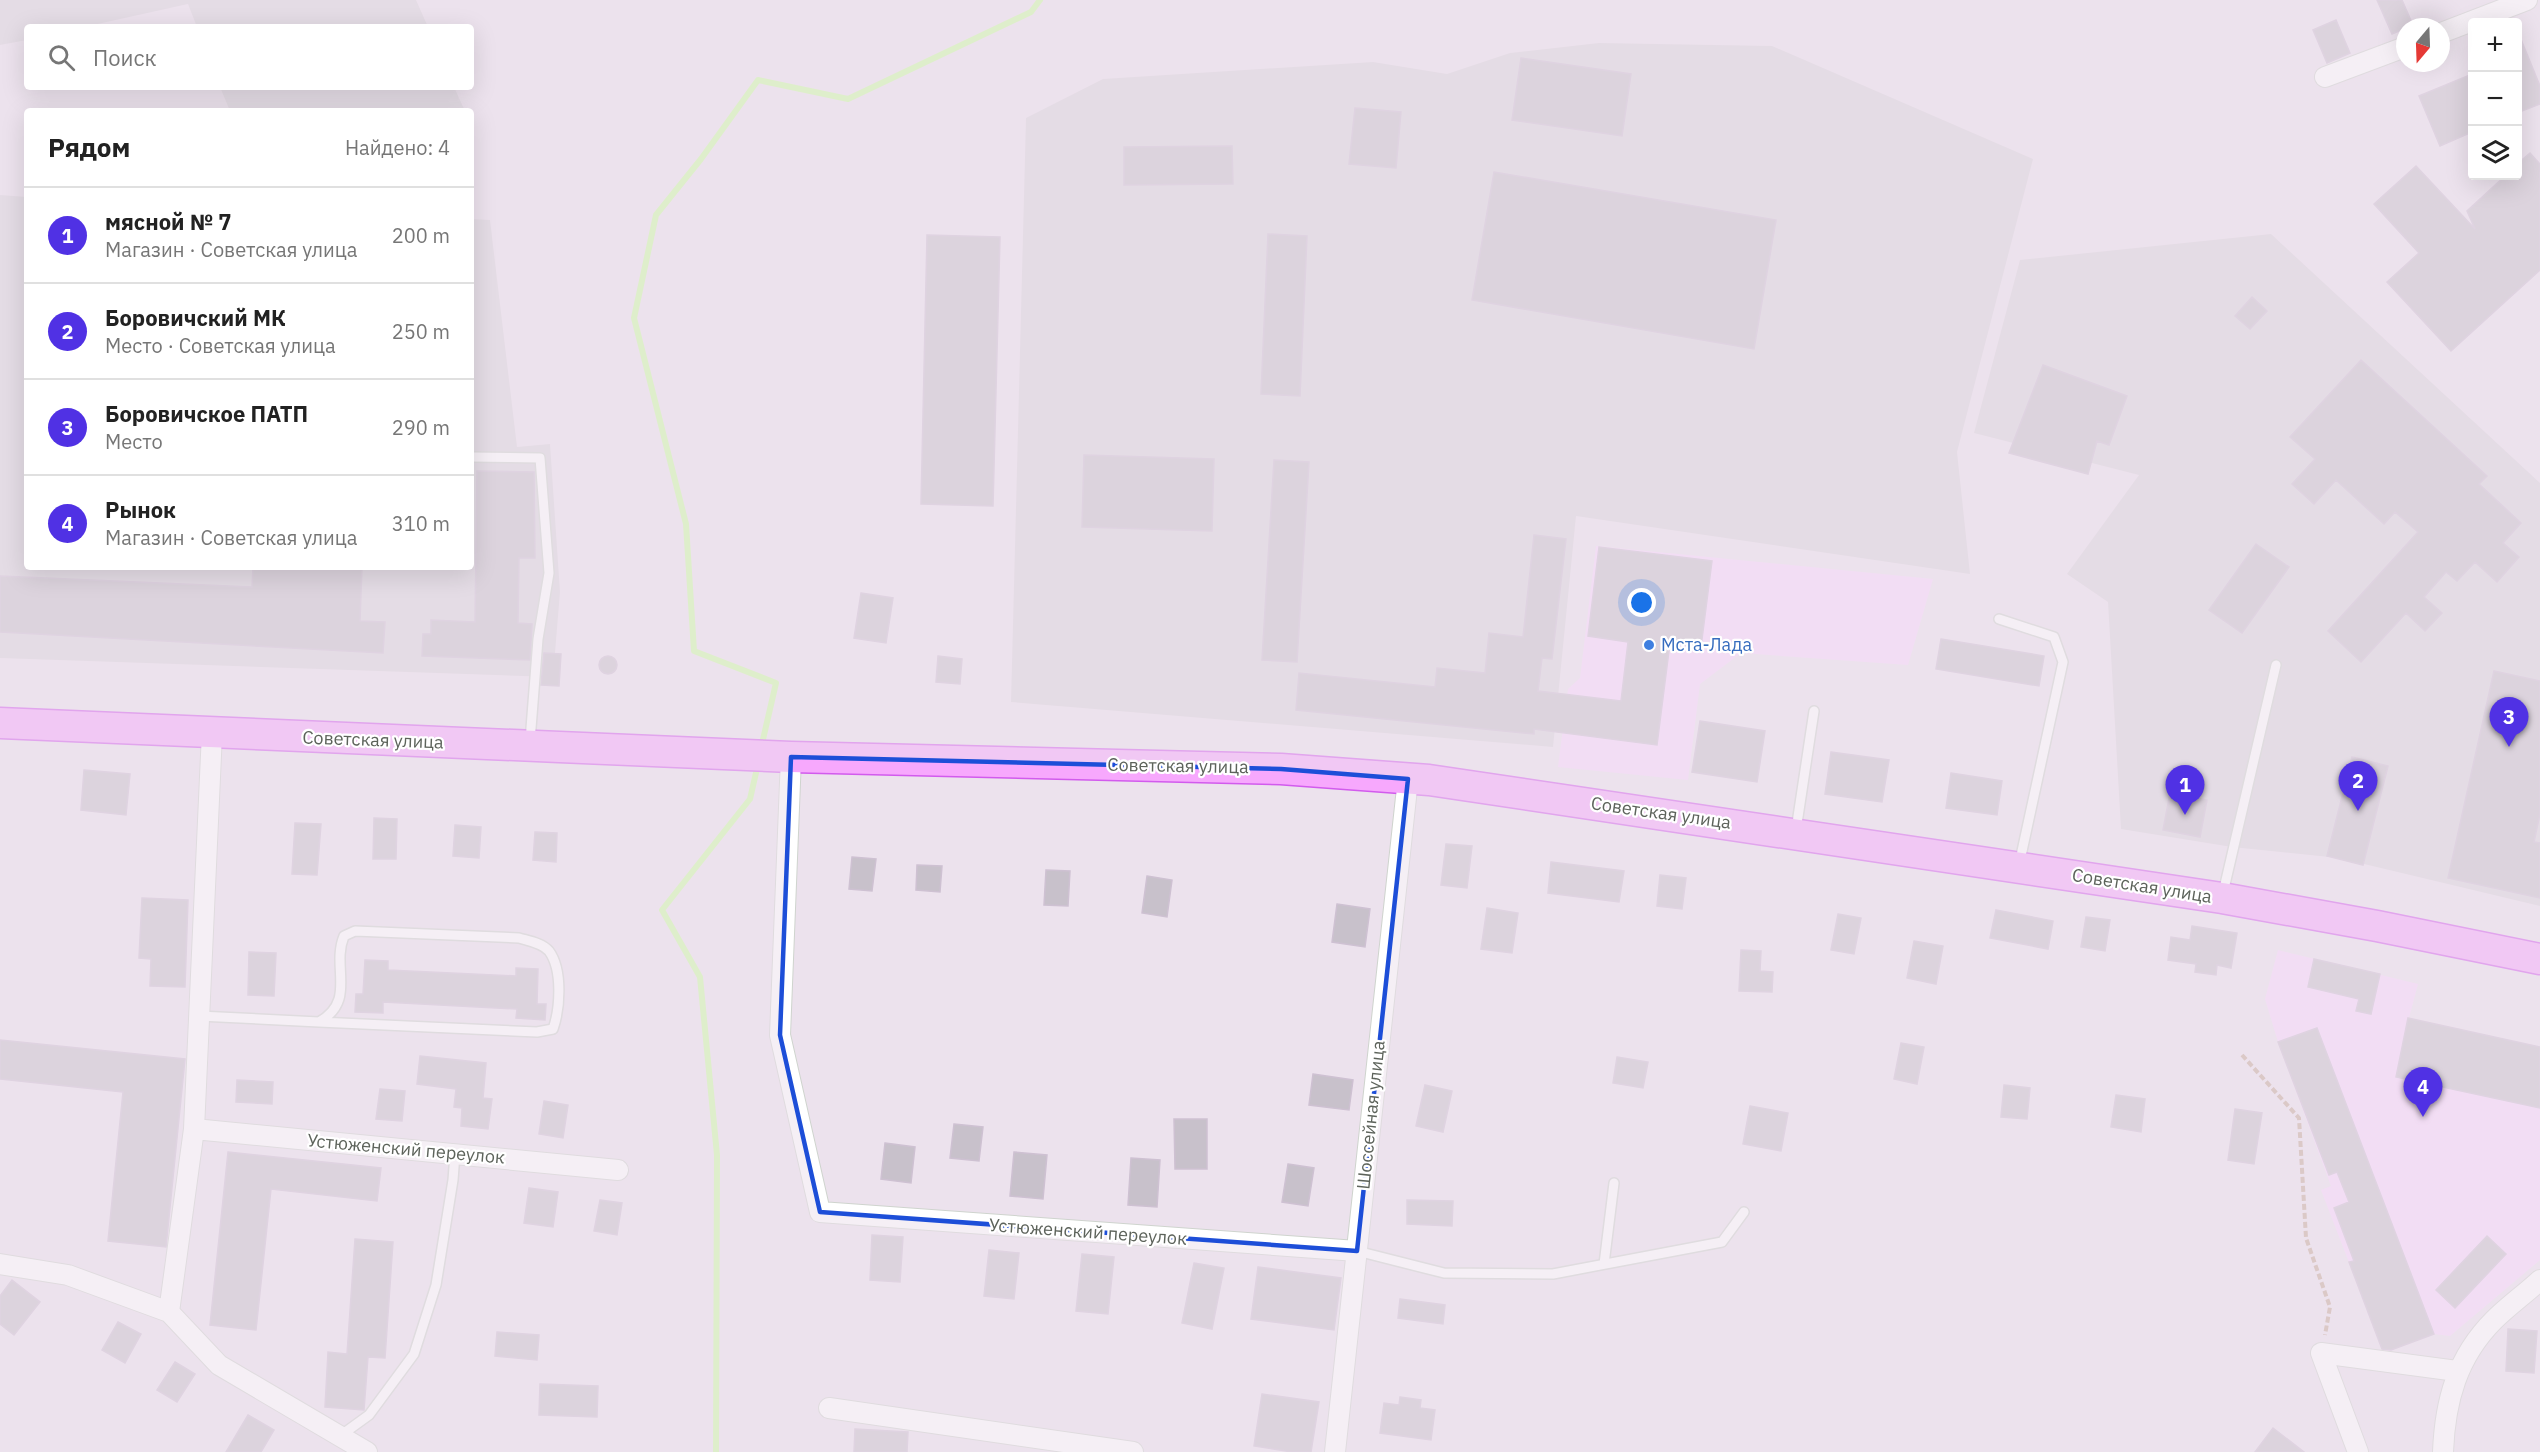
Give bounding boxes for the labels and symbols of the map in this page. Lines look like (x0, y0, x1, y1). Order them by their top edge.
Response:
north arrow (2396, 18, 2450, 72)
your location (1627, 588, 1656, 617)
place label: Мста-Лада (1661, 633, 1752, 656)
marker: Мста-Лада (1642, 638, 1656, 652)
pin: 3 (2490, 698, 2528, 747)
street label: Советская улица (302, 726, 444, 753)
street label: Советская улица (1107, 753, 1249, 778)
pin: 2 (2338, 762, 2378, 811)
pin: 1 (2166, 766, 2204, 815)
street label: Советская улица (1589, 791, 1733, 834)
street label: Советская улица (2070, 863, 2214, 908)
street label: Шоссейная улица (1351, 1039, 1390, 1191)
pin: 4 (2404, 1068, 2442, 1117)
street label: Устюженский переулок (306, 1128, 506, 1169)
street label: Устюженский переулок (988, 1213, 1188, 1250)

